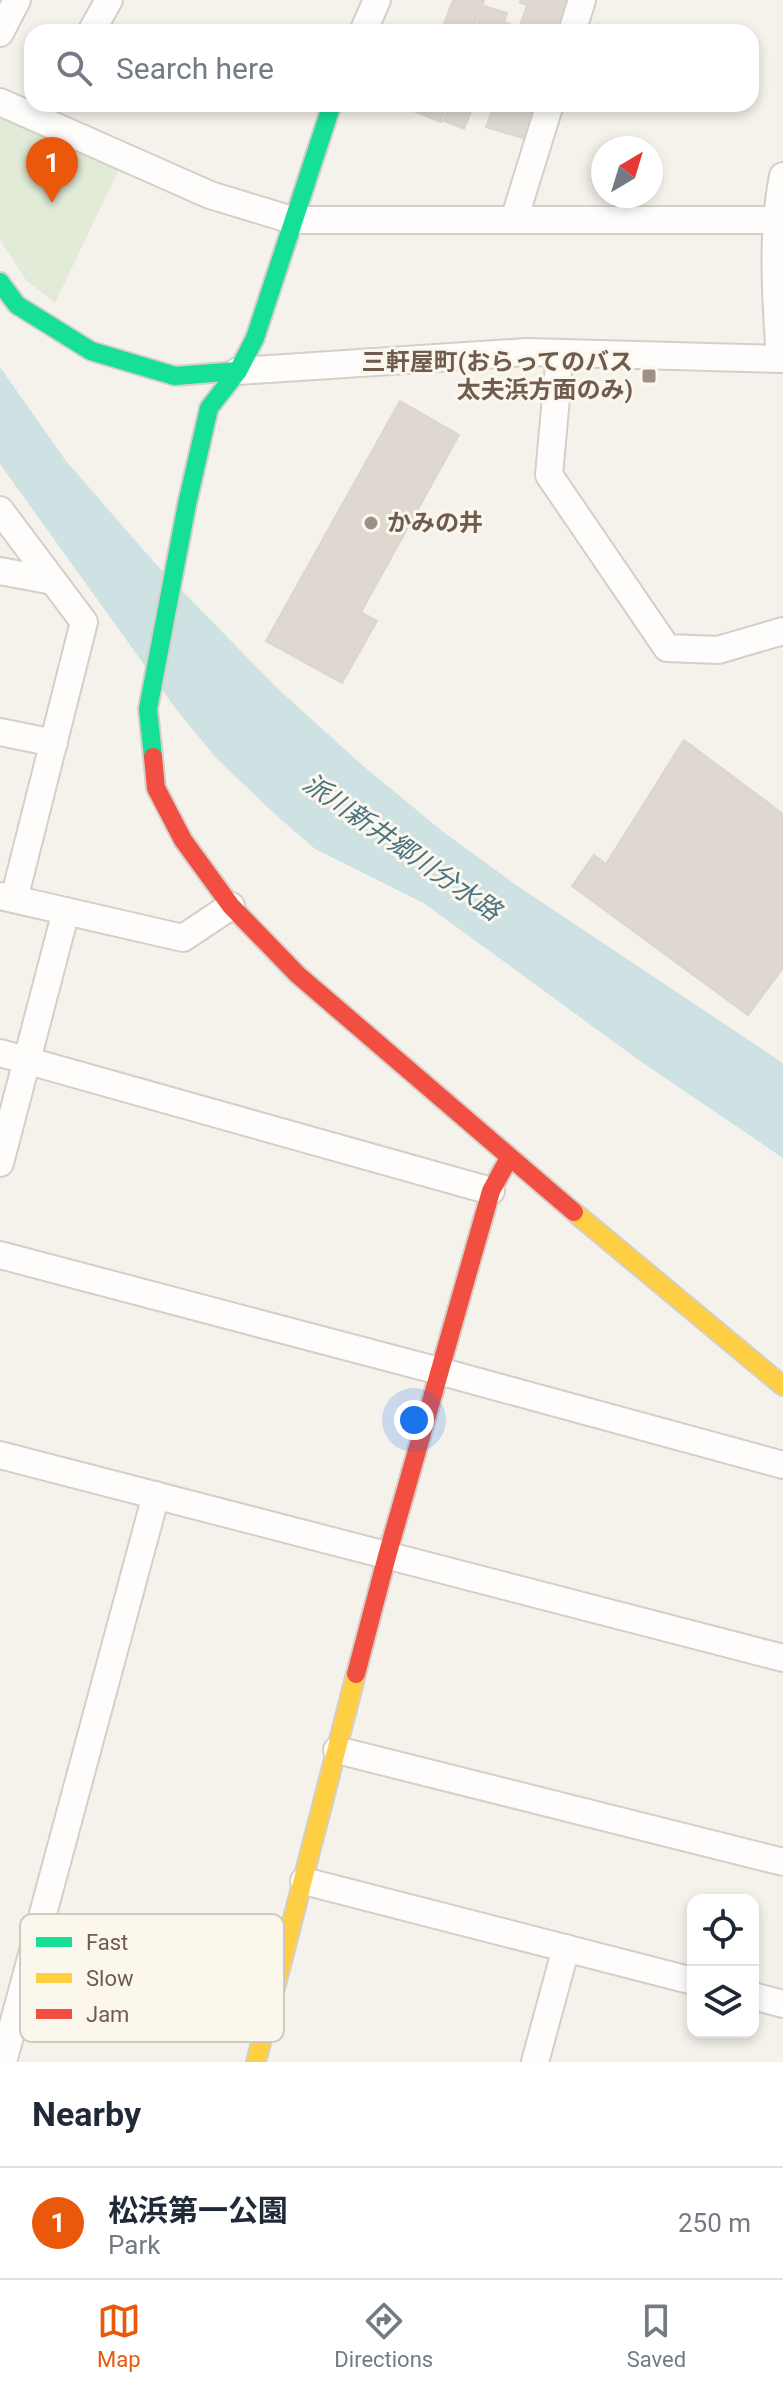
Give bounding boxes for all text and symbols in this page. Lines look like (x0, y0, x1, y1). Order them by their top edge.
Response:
search box (24, 24, 759, 112)
icon: search (52, 46, 96, 90)
text: Search here (116, 51, 274, 86)
north arrow (591, 136, 663, 208)
pin: 1 (26, 137, 78, 203)
place label: 三軒屋町(おらってのバス 太夫浜方面のみ) (362, 348, 633, 404)
marker: 三軒屋町(おらってのバス 太夫浜方面のみ) (640, 367, 658, 385)
place label: かみの井 (387, 509, 483, 537)
marker: かみの井 (362, 514, 380, 532)
water label: 派川新井郷川分水路 (298, 768, 508, 928)
your location (394, 1400, 434, 1440)
map controls (687, 1894, 759, 2038)
button: locate (687, 1894, 759, 1966)
legend (20, 1914, 284, 2042)
text: Fast (86, 1930, 128, 1955)
text: Slow (86, 1966, 134, 1991)
button: layers (687, 1966, 759, 2038)
text: Jam (86, 2002, 129, 2027)
text: Nearby (32, 2094, 141, 2134)
text: 松浜第一公園 (108, 2193, 288, 2228)
text: 1 (51, 2208, 65, 2238)
text: 250 m (678, 2208, 751, 2238)
text: Park (108, 2230, 160, 2260)
tab: Map (97, 2299, 141, 2372)
tab: Directions (334, 2299, 433, 2372)
tab: Saved (627, 2299, 686, 2372)

